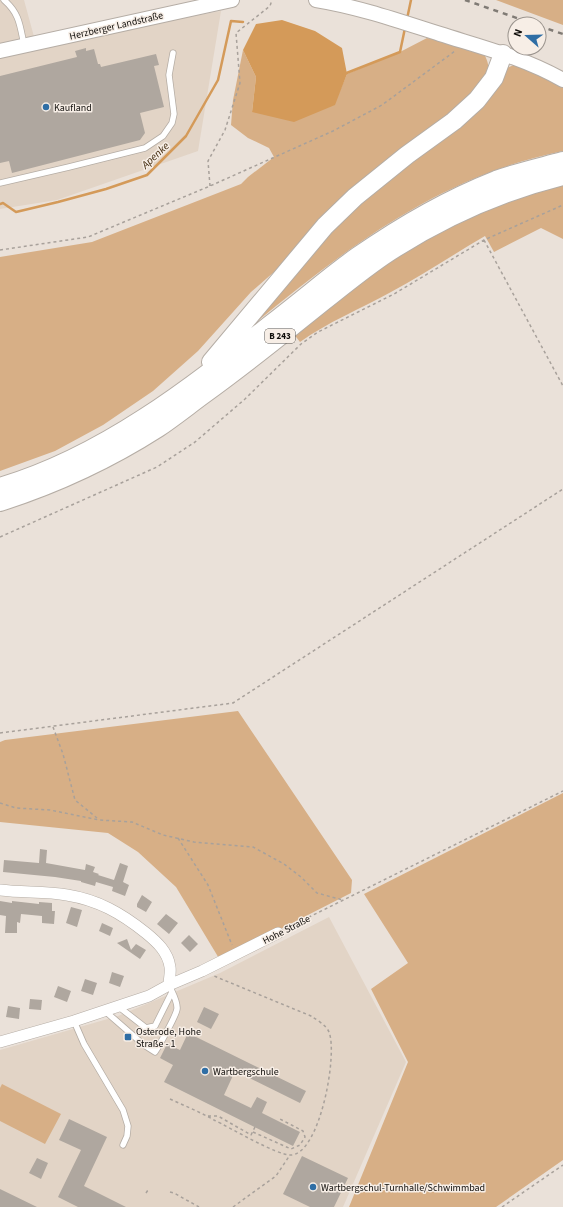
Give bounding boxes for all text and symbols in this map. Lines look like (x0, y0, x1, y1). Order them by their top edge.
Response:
street label: Herzberger Landstraße (68, 8, 164, 44)
north arrow (507, 16, 547, 56)
text: N (510, 27, 526, 39)
place label: Kaufland (54, 101, 92, 115)
marker: Kaufland (41, 102, 51, 112)
water label: Apenke (137, 139, 172, 173)
road number: B 243 (265, 329, 295, 343)
street label: Hohe Straße (260, 912, 313, 948)
place label: Osterode, Hohe Straße - 1 (136, 1025, 201, 1051)
marker: Osterode, Hohe Straße - 1 (123, 1032, 133, 1042)
place label: Wartbergschule (213, 1065, 279, 1079)
marker: Wartbergschule (200, 1066, 210, 1076)
place label: Wartbergschul-Turnhalle/Schwimmbad (321, 1181, 485, 1195)
marker: Wartbergschul-Turnhalle/Schwimmbad (308, 1182, 318, 1192)

